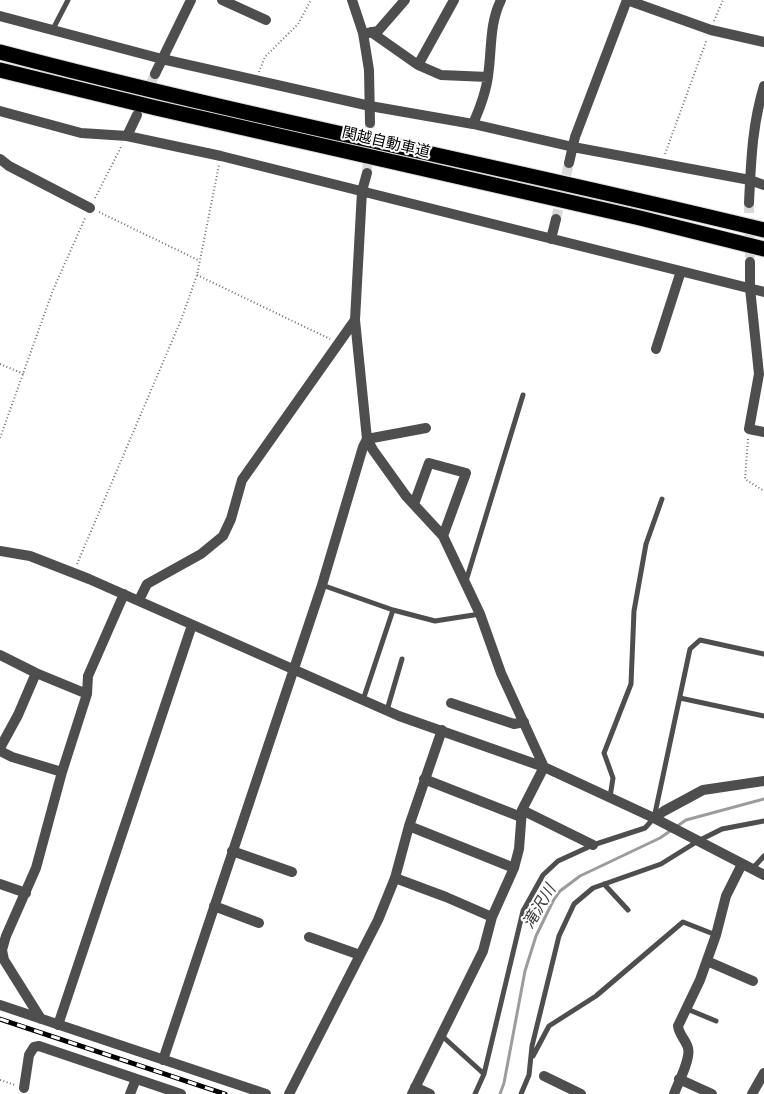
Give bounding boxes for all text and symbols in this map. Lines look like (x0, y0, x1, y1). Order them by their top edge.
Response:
street label: 関越自動車道 (340, 124, 432, 162)
water label: 滝沢川 (519, 881, 561, 933)

